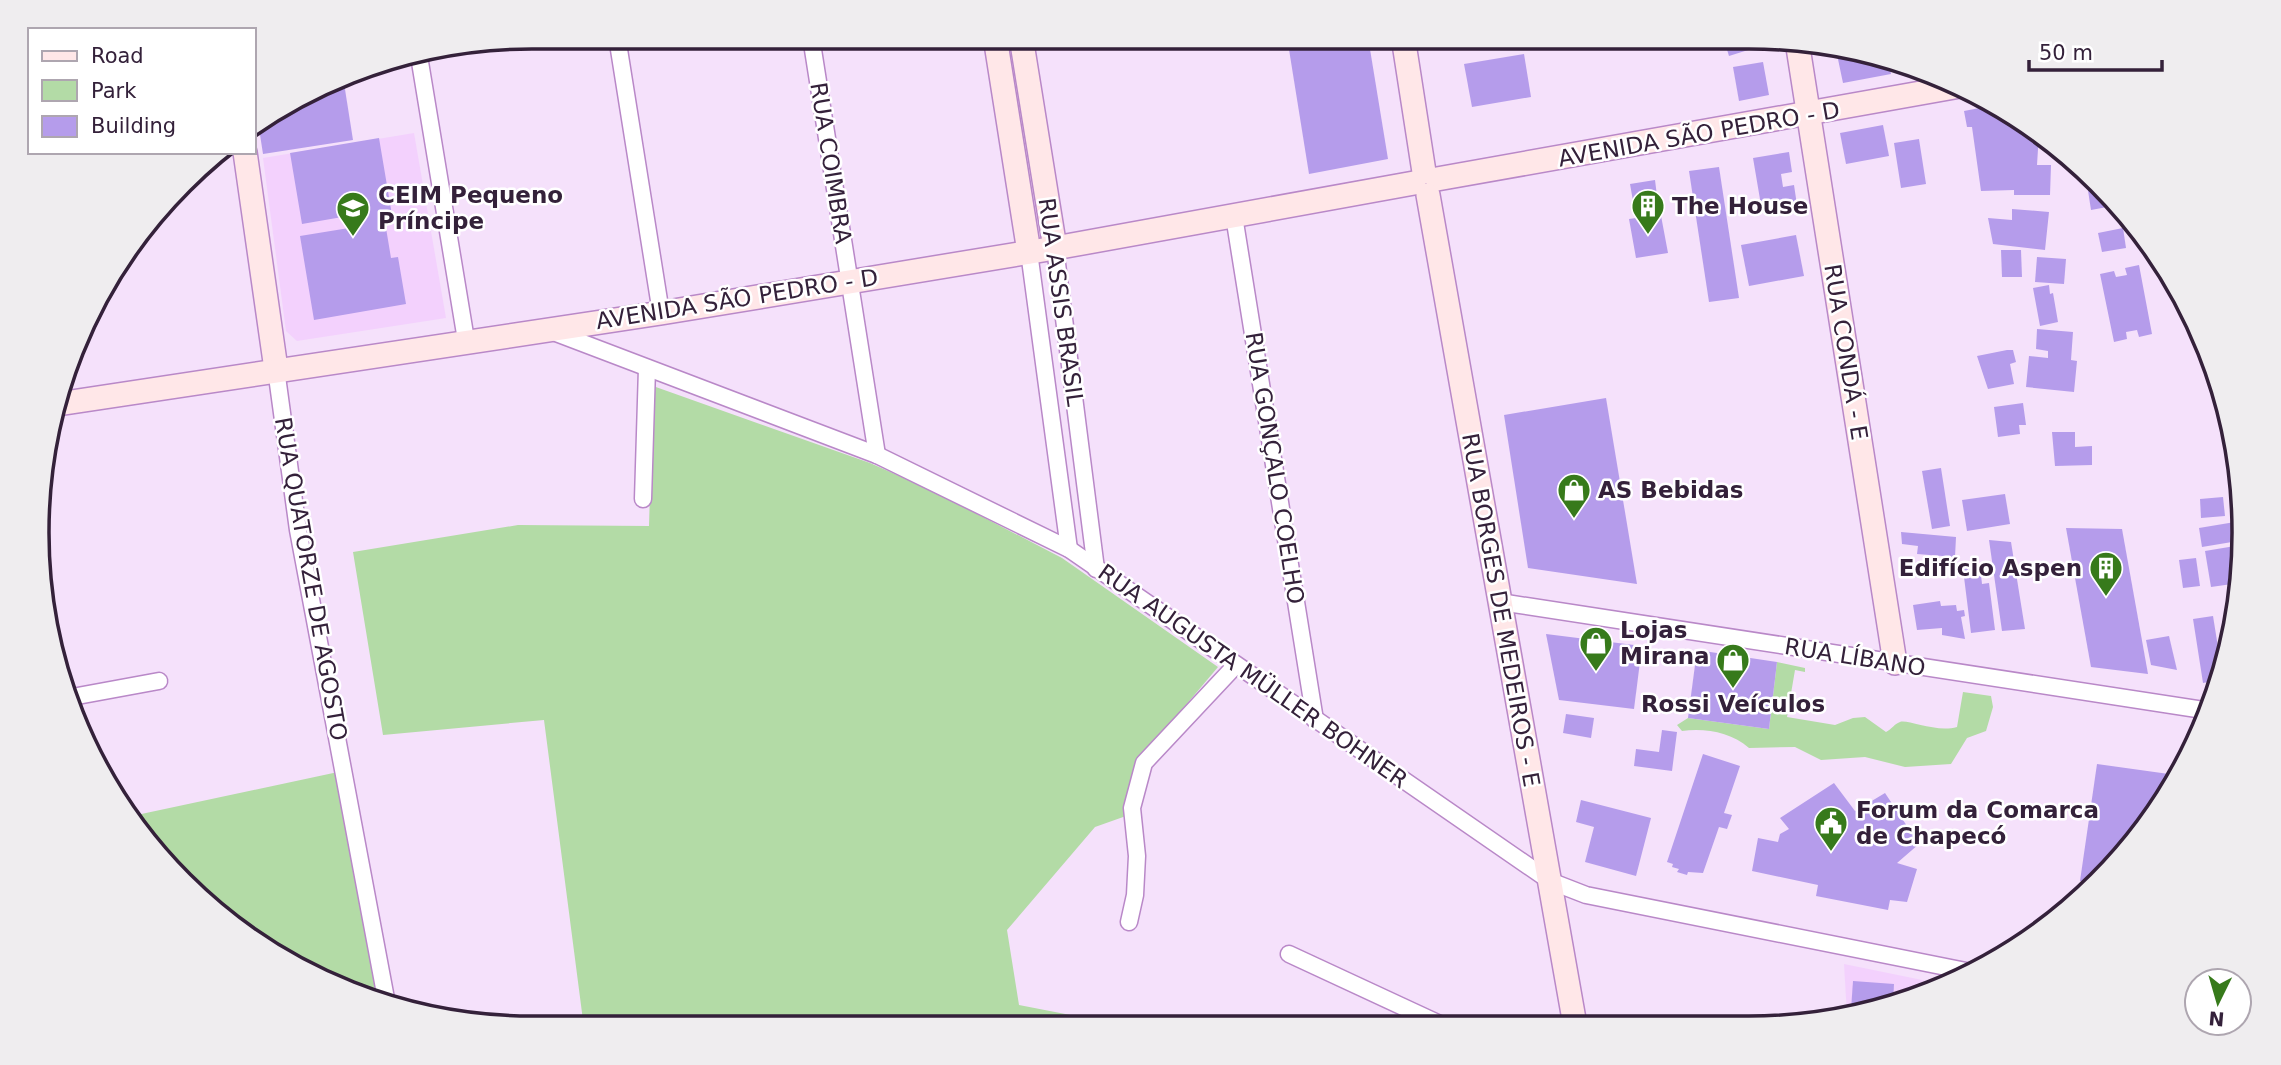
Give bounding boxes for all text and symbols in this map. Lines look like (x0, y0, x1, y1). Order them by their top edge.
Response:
legend (28, 28, 256, 154)
scale bar (2029, 28, 2162, 72)
text: 50 m (2039, 41, 2093, 65)
text: Road (91, 44, 144, 68)
text: Park (91, 79, 137, 103)
street label: RUA COIMBRA (805, 80, 857, 246)
street label: AVENIDA SÃO PEDRO - D (1556, 95, 1842, 172)
text: Building (91, 114, 176, 138)
place label: CEIM Pequeno Príncipe (378, 182, 563, 234)
building icon: The House (1629, 187, 1667, 236)
school or university icon: CEIM Pequeno Príncipe (334, 189, 372, 238)
place label: The House (1672, 193, 1808, 219)
street label: RUA ASSIS BRASIL (1033, 196, 1089, 408)
street label: RUA CONDÁ - E (1819, 262, 1874, 442)
street label: AVENIDA SÃO PEDRO - D (594, 263, 880, 334)
street label: RUA GONÇALO COELHO (1241, 330, 1309, 606)
street label: RUA QUATORZE DE AGOSTO (270, 415, 352, 743)
street label: RUA BORGES DE MEDEIROS - E (1457, 431, 1545, 789)
shop icon: AS Bebidas (1555, 471, 1593, 520)
place label: AS Bebidas (1598, 477, 1744, 503)
building icon: Edifício Aspen (2087, 549, 2125, 598)
place label: Edifício Aspen (1899, 555, 2082, 581)
street label: RUA AUGUSTA MÜLLER BOHNER (1093, 558, 1413, 793)
place label: Lojas Mirana (1620, 617, 1710, 669)
shop icon: Lojas Mirana (1577, 624, 1615, 673)
street label: RUA LÍBANO (1783, 632, 1927, 681)
shop icon: Rossi Veículos (1714, 641, 1752, 690)
place label: Rossi Veículos (1641, 691, 1825, 717)
place label: Forum da Comarca de Chapecó (1856, 797, 2099, 849)
public building icon: Forum da Comarca de Chapecó (1812, 804, 1850, 853)
north arrow (2183, 967, 2253, 1037)
text: N (2208, 1007, 2225, 1031)

